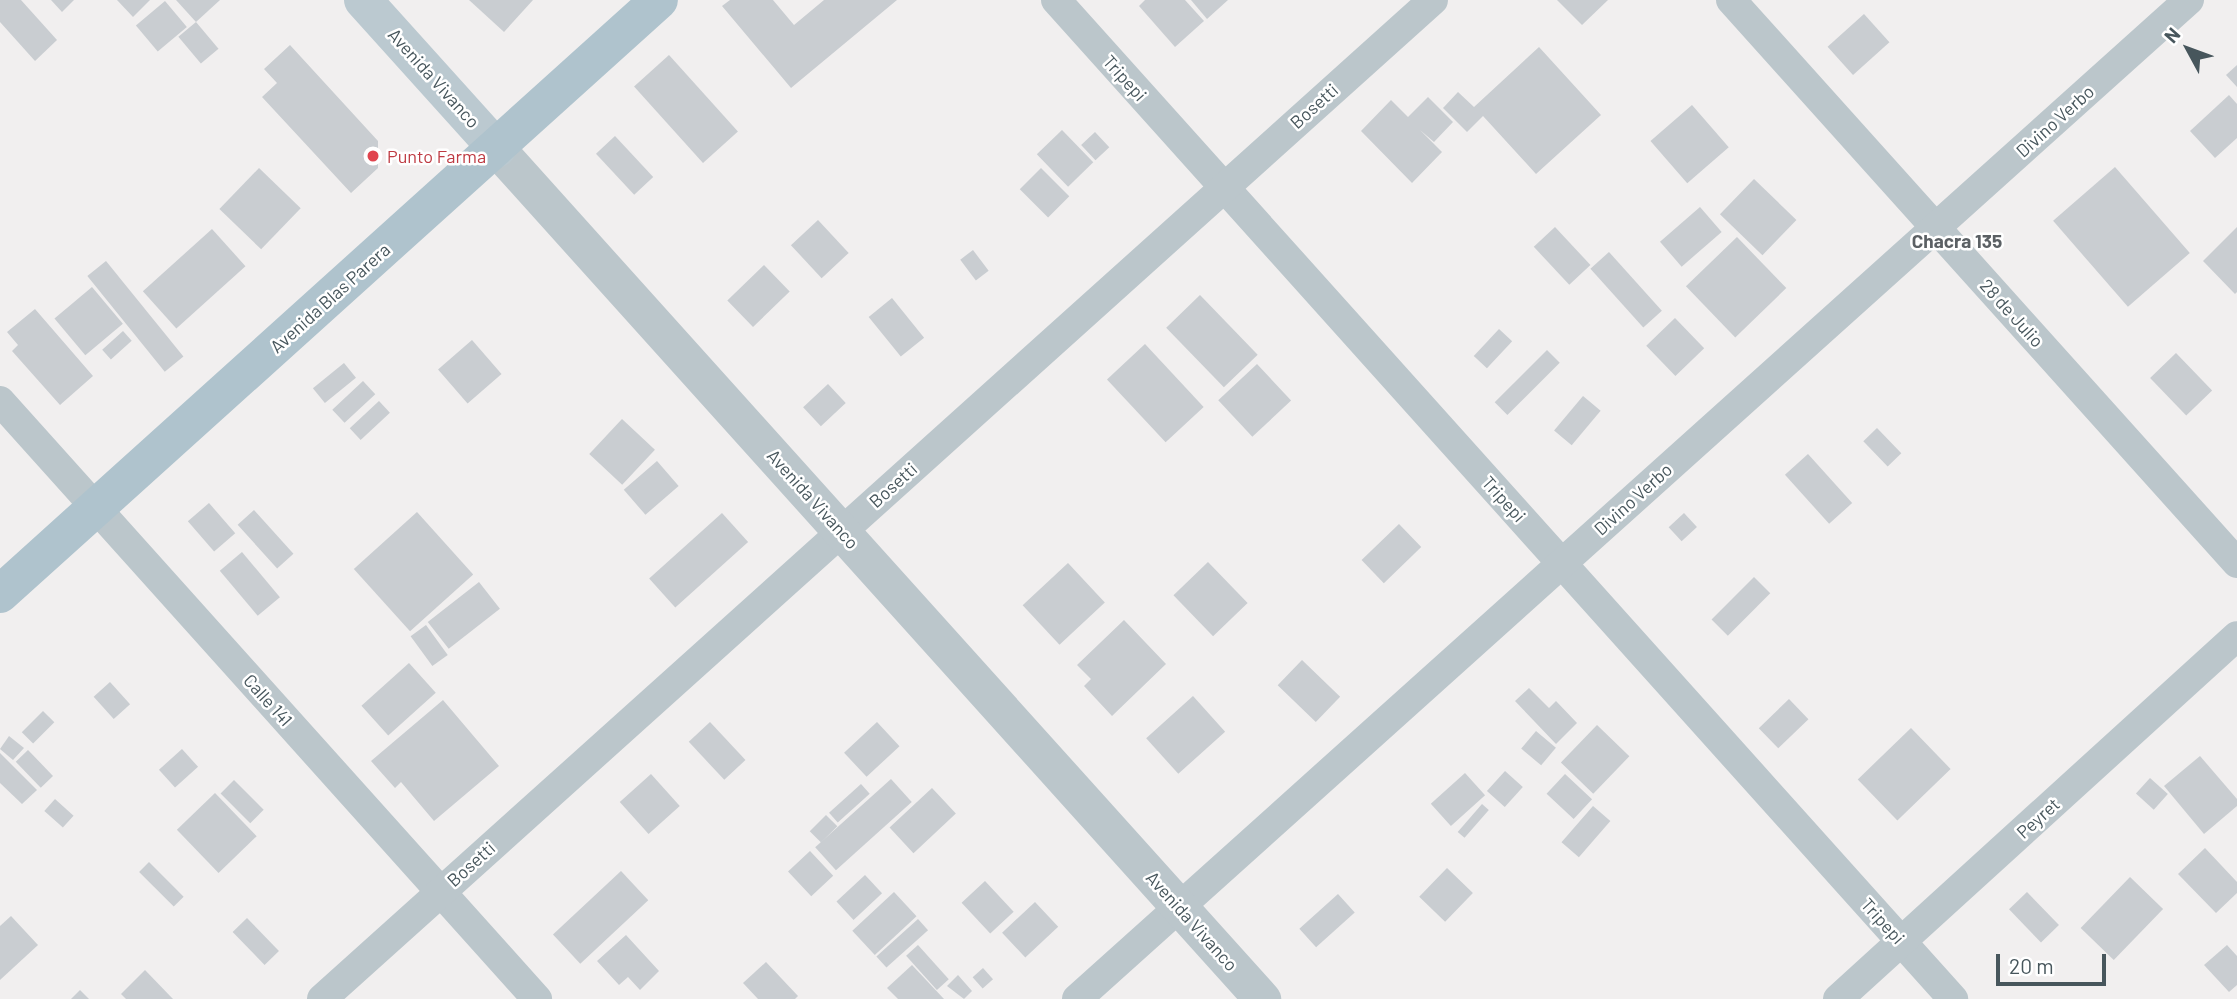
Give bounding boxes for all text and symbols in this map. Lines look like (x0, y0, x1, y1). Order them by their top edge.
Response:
north arrow (2153, 14, 2223, 84)
text: N (2159, 23, 2185, 47)
street label: Avenida Vivanco (384, 24, 484, 132)
street label: Tripepi (1099, 51, 1151, 105)
street label: Bosetti (1286, 79, 1342, 133)
street label: Divino Verbo (2012, 80, 2098, 162)
place label: Punto Farma (387, 145, 486, 167)
marker: Punto Farma (365, 148, 381, 164)
district label: Chacra 135 (1912, 230, 2002, 252)
street label: Avenida Blas Parera (266, 239, 394, 357)
street label: 28 de Julio (1976, 274, 2048, 352)
street label: Avenida Vivanco (763, 445, 863, 553)
street label: Bosetti (865, 458, 921, 512)
street label: Divino Verbo (1590, 458, 1676, 540)
street label: Tripepi (1478, 472, 1530, 526)
street label: Calle 141 (239, 670, 297, 730)
street label: Peyret (2012, 793, 2064, 843)
street label: Bosetti (443, 837, 499, 891)
street label: Avenida Vivanco (1142, 867, 1242, 975)
street label: Tripepi (1857, 894, 1909, 948)
scale bar (1999, 940, 2109, 984)
text: 20 m (2009, 953, 2054, 978)

